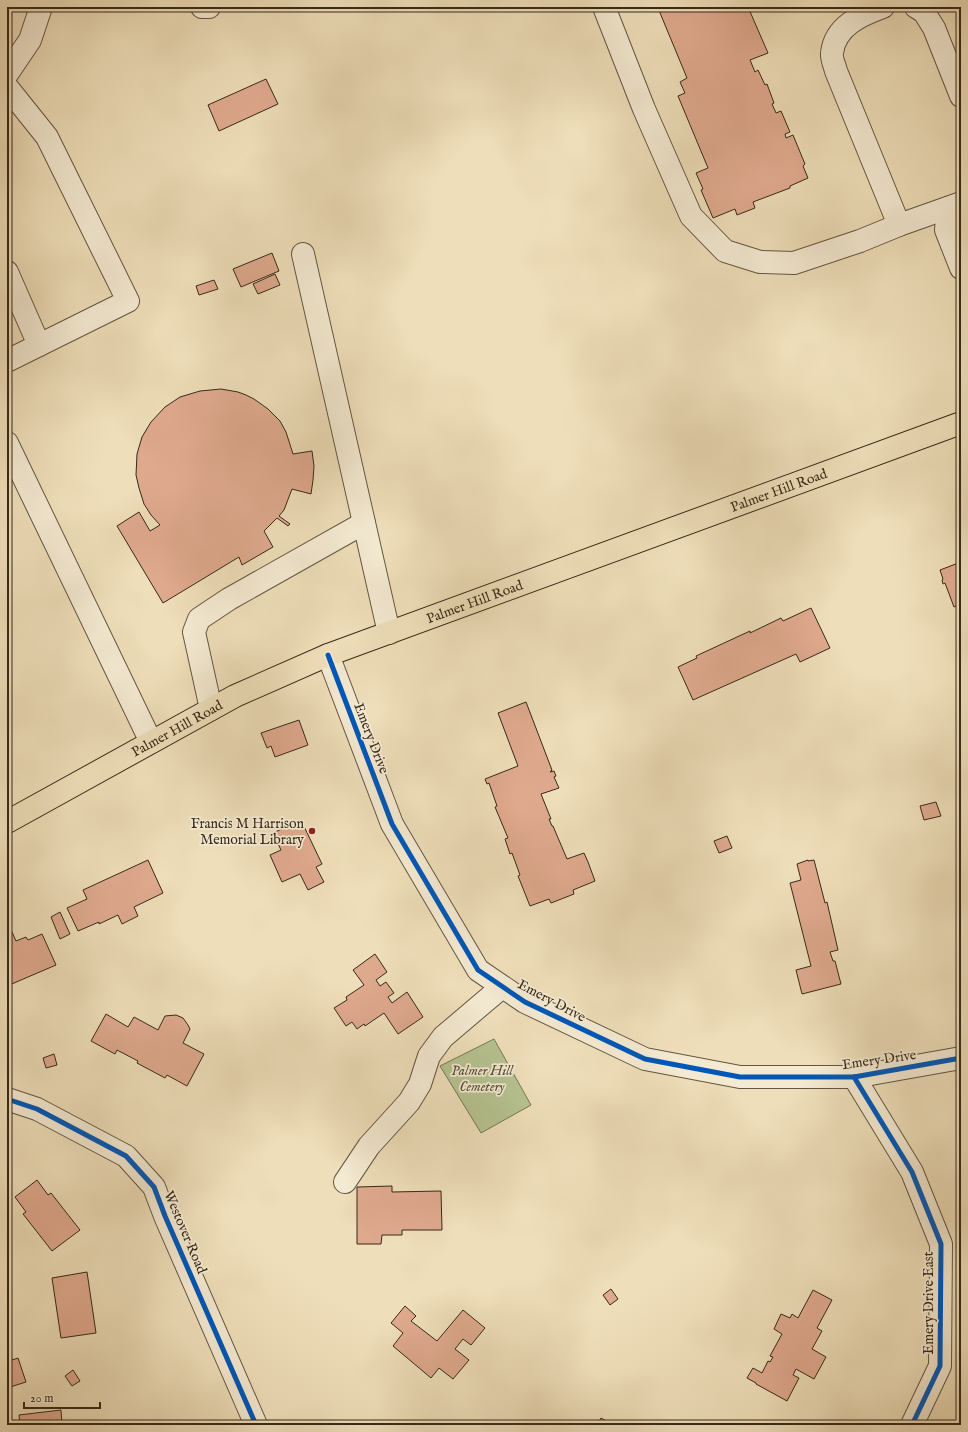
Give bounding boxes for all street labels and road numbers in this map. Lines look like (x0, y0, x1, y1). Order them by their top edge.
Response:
street label: Palmer Hill Road (728, 465, 830, 517)
street label: Palmer Hill Road (424, 576, 526, 628)
street label: Palmer Hill Road (128, 696, 227, 761)
street label: Emery Drive (349, 700, 393, 777)
street label: Emery Drive (514, 975, 589, 1027)
street label: Emery Drive (841, 1046, 918, 1074)
street label: Westover Road (159, 1188, 211, 1277)
street label: Emery Drive East (920, 1251, 938, 1355)

